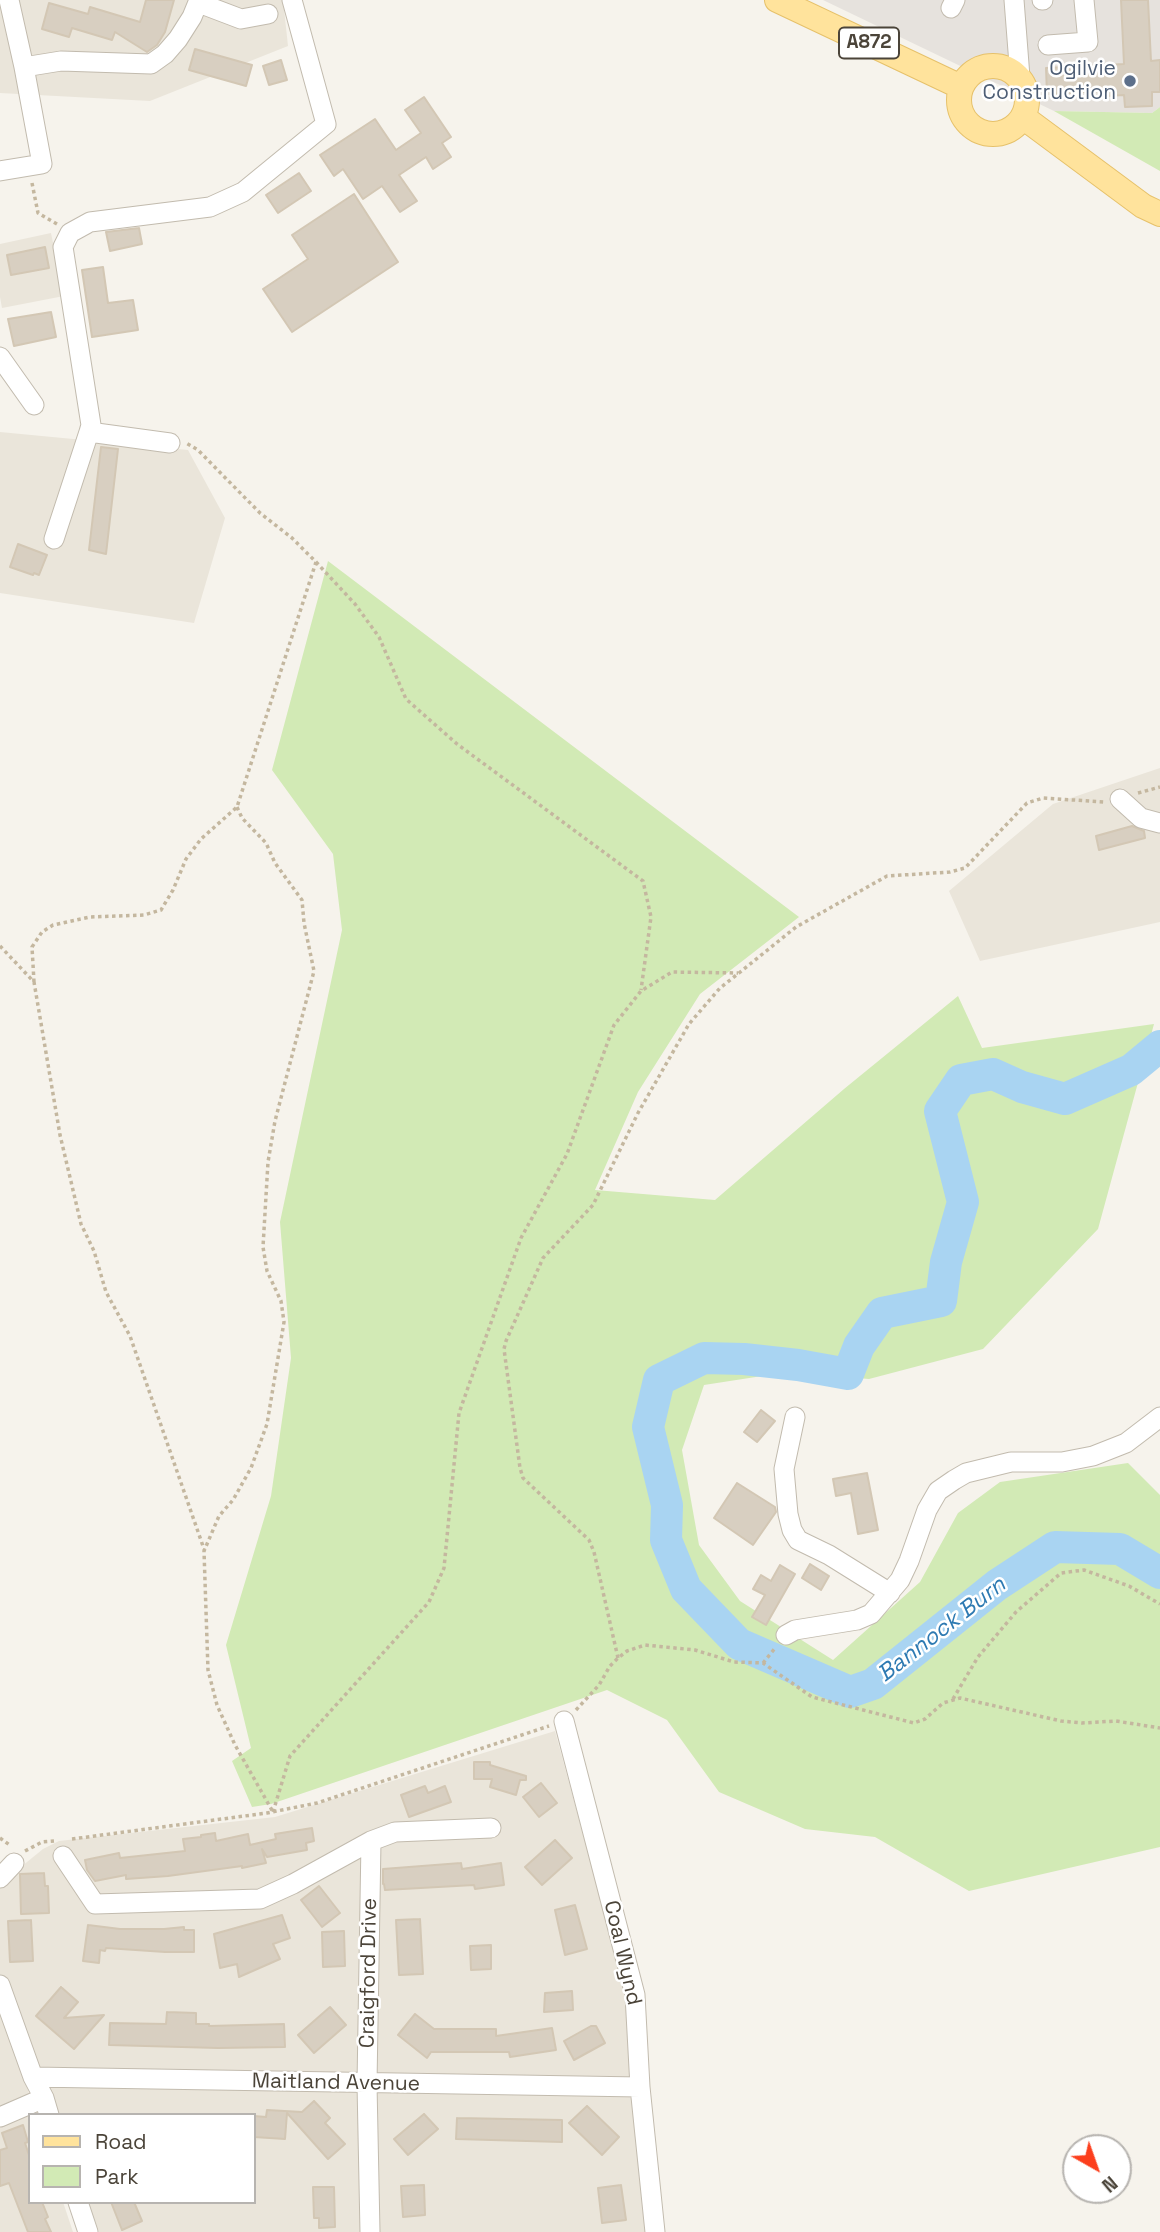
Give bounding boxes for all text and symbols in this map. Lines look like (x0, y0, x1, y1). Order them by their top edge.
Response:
road number: A872 (839, 28, 899, 58)
place label: Ogilvie Construction (983, 56, 1116, 106)
marker: Ogilvie Construction (1122, 73, 1138, 89)
water label: Bannock Burn (872, 1571, 1012, 1689)
street label: Craigford Drive (355, 1898, 383, 2048)
street label: Coal Wynd (598, 1898, 646, 2008)
street label: Maitland Avenue (252, 2069, 420, 2097)
legend (28, 2113, 256, 2204)
text: Road (95, 2128, 147, 2155)
north arrow (1062, 2134, 1132, 2204)
text: Park (95, 2163, 139, 2190)
text: N (1097, 2170, 1122, 2198)

